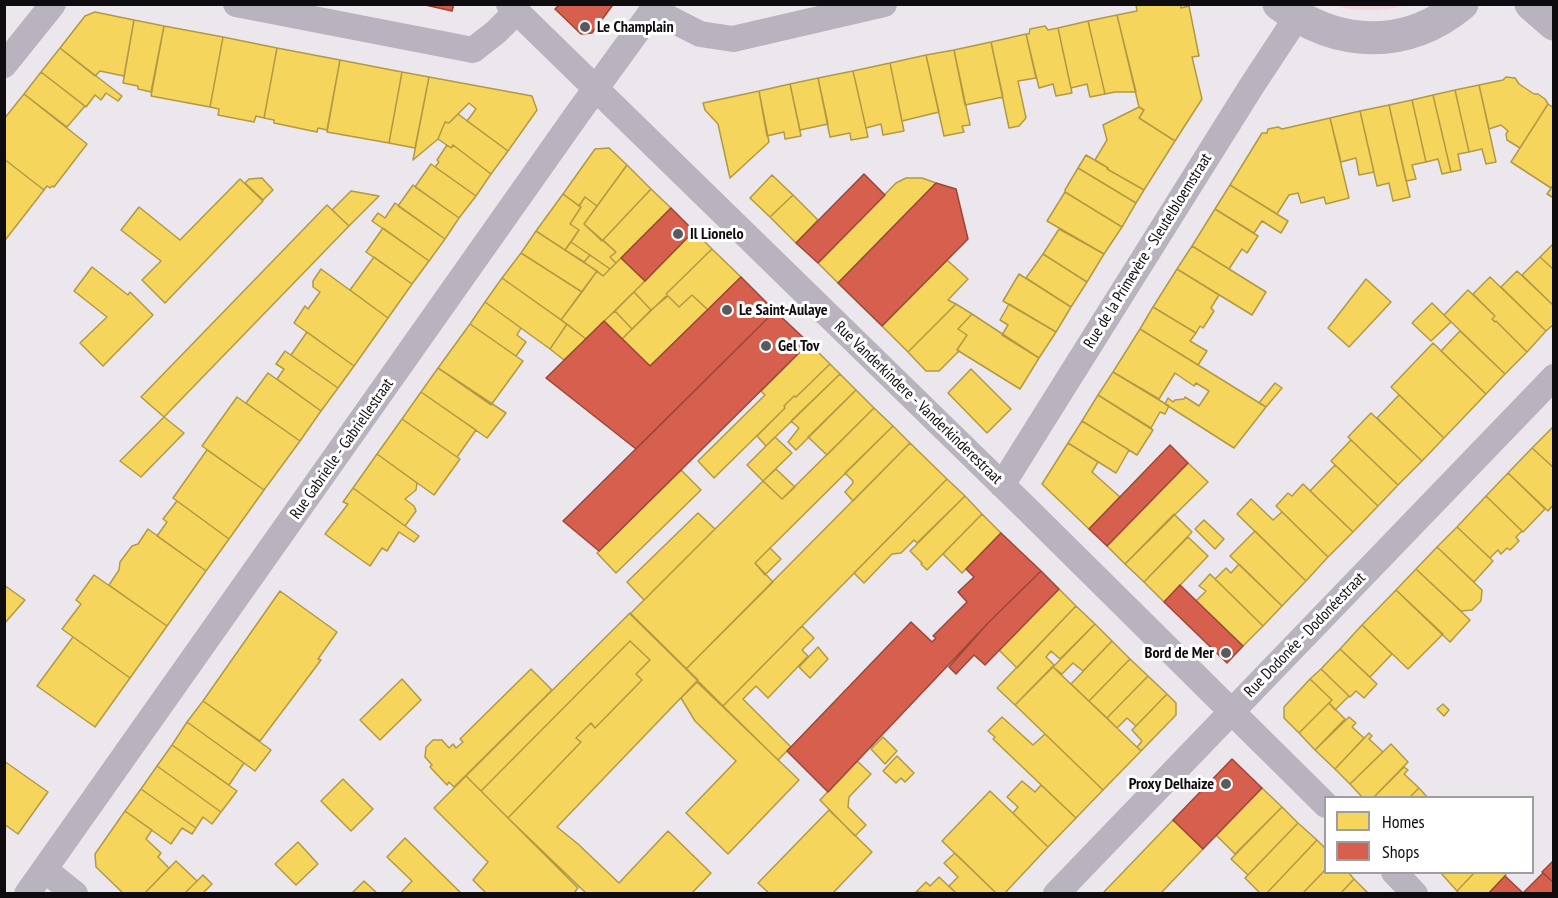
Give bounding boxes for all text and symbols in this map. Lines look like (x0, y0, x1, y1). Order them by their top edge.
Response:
place label: Le Champlain (597, 17, 674, 37)
marker: Le Champlain (578, 20, 592, 34)
street label: Rue de la Primevère - Sleutelbloemstraat (1080, 150, 1216, 352)
place label: Il Lionelo (690, 224, 744, 244)
marker: Il Lionelo (671, 227, 685, 241)
place label: Le Saint-Aulaye (739, 300, 828, 320)
marker: Le Saint-Aulaye (720, 303, 734, 317)
street label: Rue Vanderkindere - Vanderkinderestraat (830, 318, 1006, 488)
place label: Gel Tov (778, 336, 819, 356)
marker: Gel Tov (759, 339, 773, 353)
street label: Rue Gabrielle - Gabriellestraat (286, 375, 398, 523)
street label: Rue Dodonée - Dodonéestraat (1240, 569, 1370, 701)
place label: Bord de Mer (1145, 643, 1214, 663)
marker: Bord de Mer (1219, 646, 1233, 660)
place label: Proxy Delhaize (1129, 774, 1214, 794)
marker: Proxy Delhaize (1219, 777, 1233, 791)
legend (1324, 796, 1534, 874)
text: Homes (1382, 810, 1425, 833)
text: Shops (1382, 840, 1419, 863)

